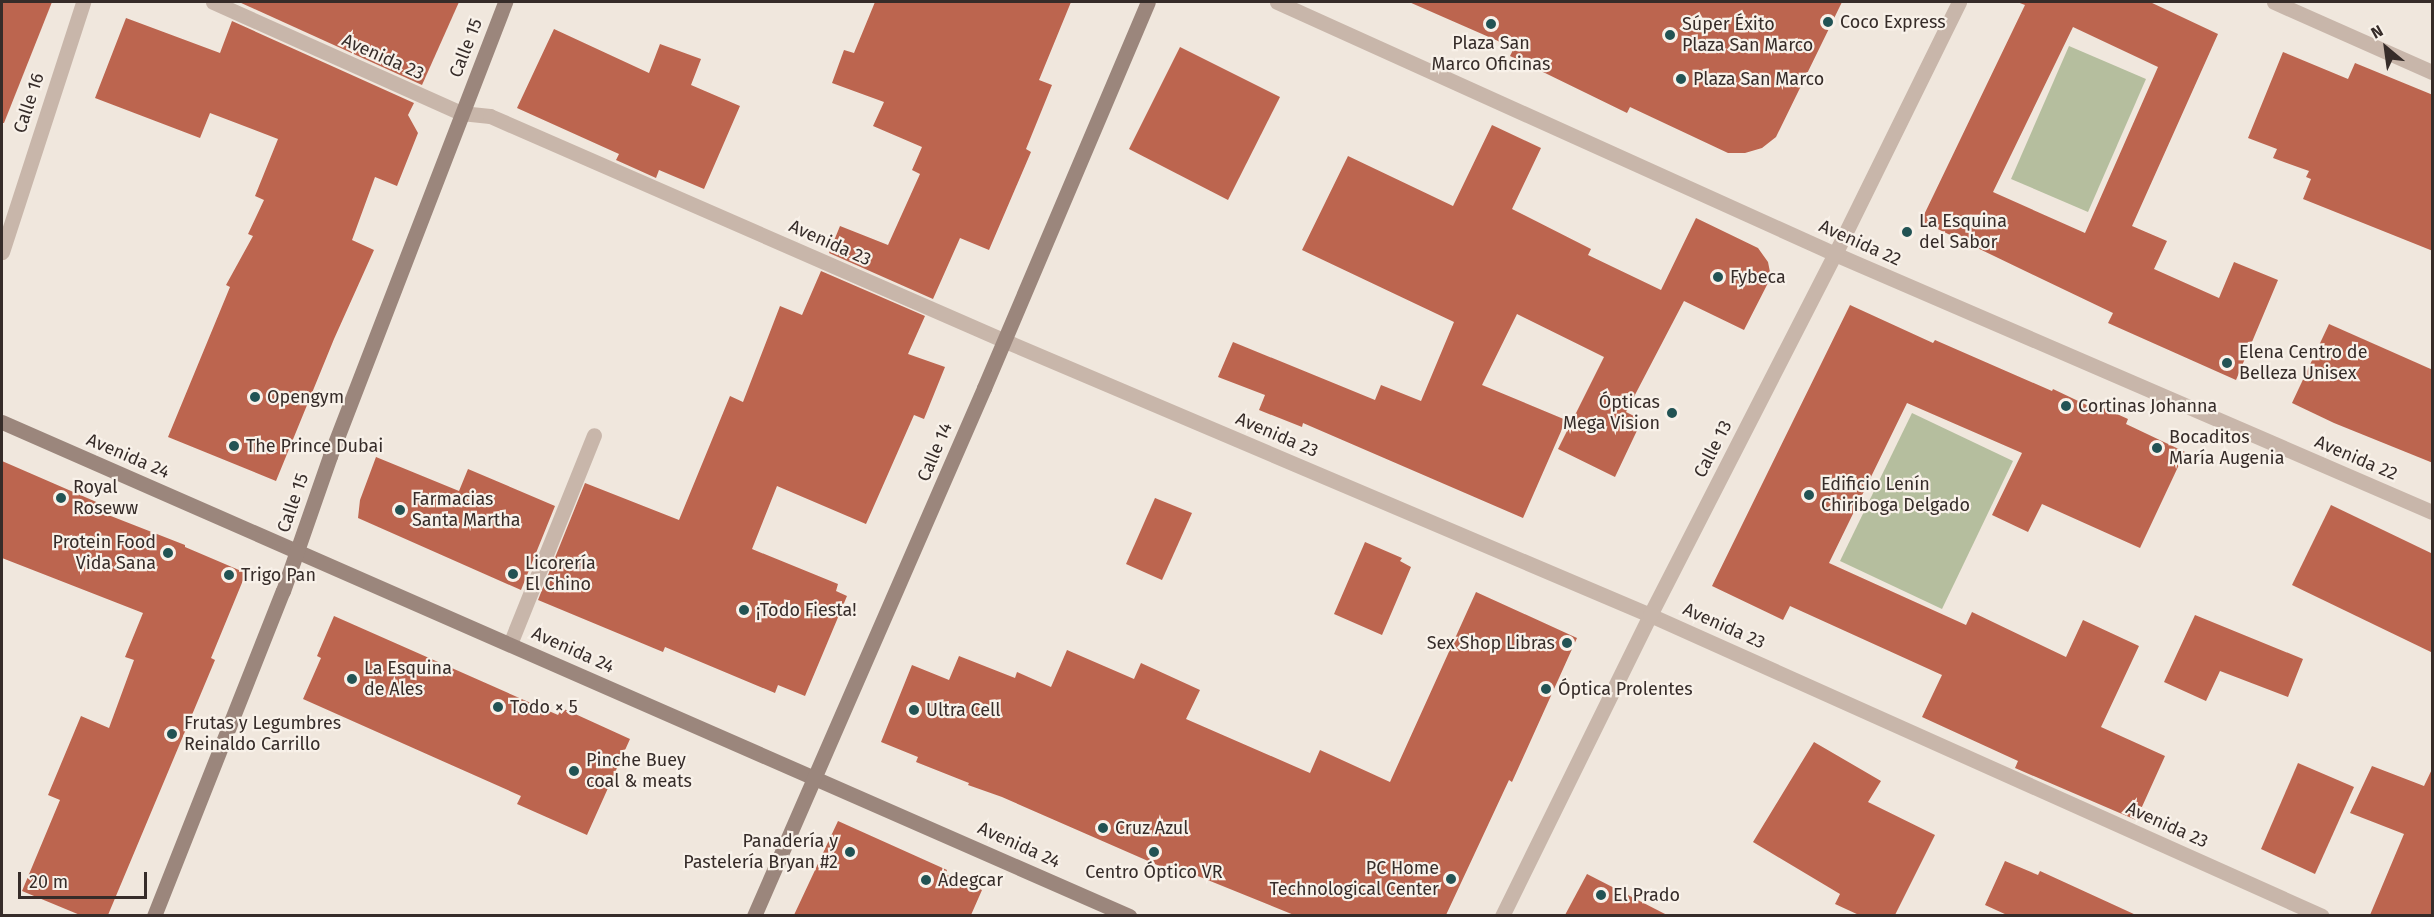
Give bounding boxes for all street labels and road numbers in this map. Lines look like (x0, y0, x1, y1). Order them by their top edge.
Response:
street label: Calle 15 (445, 15, 487, 81)
street label: Avenida 23 (339, 29, 427, 85)
street label: Calle 16 (9, 70, 49, 136)
street label: Avenida 23 (786, 215, 874, 271)
street label: Avenida 22 (1816, 215, 1904, 271)
street label: Avenida 23 (1232, 408, 1322, 462)
street label: Calle 13 (1689, 417, 1737, 481)
street label: Calle 14 (913, 419, 957, 485)
street label: Avenida 24 (83, 429, 173, 483)
street label: Avenida 22 (2311, 431, 2401, 485)
street label: Calle 15 (273, 470, 313, 536)
street label: Avenida 23 (1680, 598, 1768, 654)
street label: Avenida 24 (528, 622, 618, 678)
street label: Avenida 23 (2123, 797, 2211, 853)
street label: Avenida 24 (974, 817, 1064, 873)

